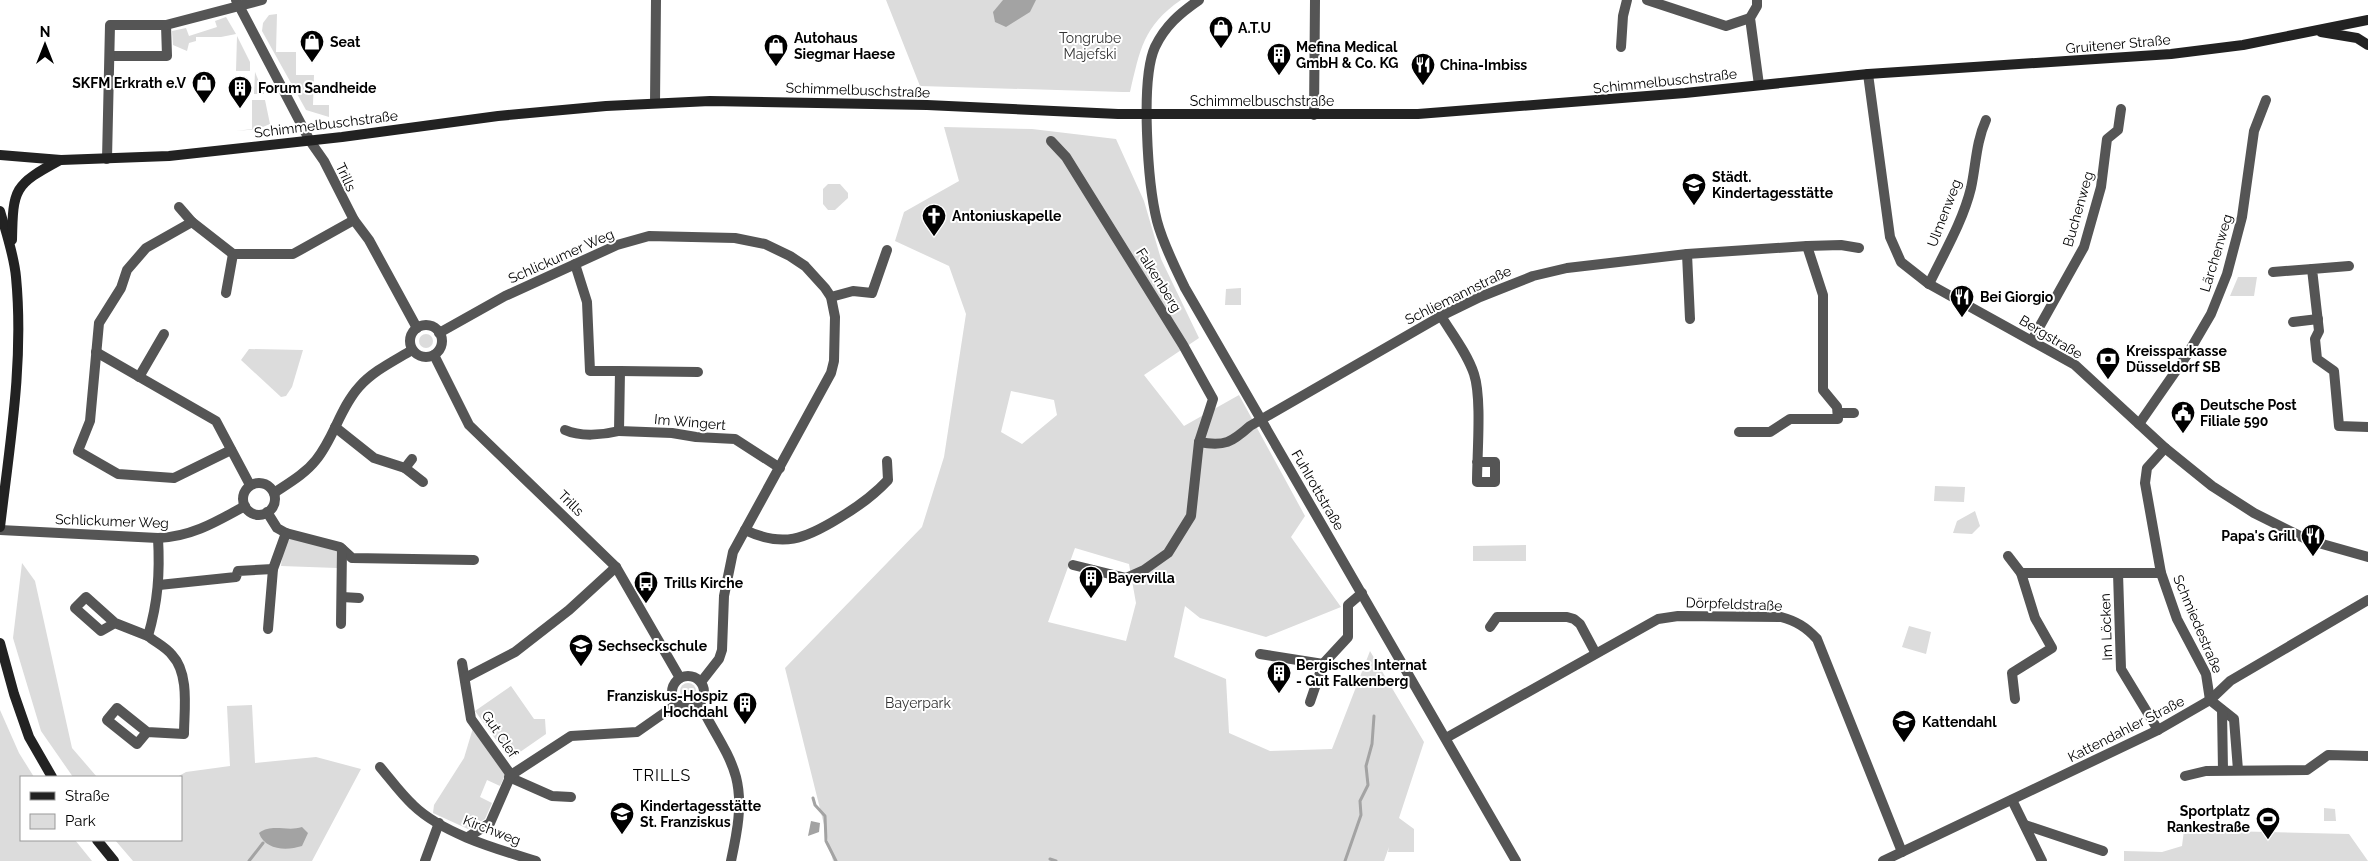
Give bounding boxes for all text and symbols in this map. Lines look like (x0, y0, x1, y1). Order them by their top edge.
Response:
shop icon: A.T.U (1208, 15, 1234, 49)
north arrow (20, 20, 70, 70)
place label: A.T.U (1238, 20, 1271, 36)
text: N (40, 24, 50, 40)
shop icon: Seat (299, 29, 325, 63)
place label: Autohaus Siegmar Haese (794, 30, 896, 62)
park label: Tongrube Majefski (1059, 30, 1121, 62)
street label: Gruitener Straße (2065, 31, 2171, 57)
shop icon: Autohaus Siegmar Haese (763, 33, 789, 67)
place label: Seat (330, 34, 361, 50)
place label: Mefina Medical GmbH & Co. KG (1296, 39, 1398, 71)
building icon: Mefina Medical GmbH & Co. KG (1266, 42, 1292, 76)
restaurant icon: China-Imbiss (1410, 52, 1436, 86)
place label: China-Imbiss (1440, 57, 1527, 73)
street label: Schimmelbuschstraße (1592, 65, 1738, 97)
shop icon: SKFM Erkrath e.V (191, 70, 217, 104)
place label: SKFM Erkrath e.V (72, 75, 187, 91)
building icon: Forum Sandheide (227, 75, 253, 109)
street label: Schimmelbuschstraße (785, 79, 931, 101)
place label: Forum Sandheide (258, 80, 377, 96)
street label: Schimmelbuschstraße (1190, 93, 1334, 109)
street label: Schimmelbuschstraße (253, 107, 399, 141)
street label: Trills (332, 160, 360, 194)
place label: Städt. Kindertagesstätte (1712, 169, 1834, 201)
street label: Buchenweg (2060, 169, 2096, 249)
school or university icon: Städt. Kindertagesstätte (1681, 172, 1707, 206)
street label: Ulmenweg (1924, 177, 1964, 249)
church icon: Antoniuskapelle (921, 203, 947, 237)
place label: Antoniuskapelle (952, 208, 1062, 224)
street label: Lärchenweg (2197, 212, 2235, 294)
street label: Schlickumer Weg (506, 226, 616, 286)
street label: Falkenberg (1133, 245, 1185, 315)
street label: Schliemannstraße (1402, 262, 1514, 328)
restaurant icon: Bei Giorgio (1949, 284, 1975, 318)
place label: Bei Giorgio (1980, 289, 2054, 305)
street label: Bergstraße (2017, 312, 2085, 362)
place label: Kreissparkasse Düsseldorf SB (2126, 343, 2227, 375)
bank icon: Kreissparkasse Düsseldorf SB (2095, 346, 2121, 380)
place label: Deutsche Post Filiale 590 (2200, 397, 2297, 429)
public building icon: Deutsche Post Filiale 590 (2170, 400, 2196, 434)
street label: Im Wingert (654, 411, 727, 433)
street label: Fuhlrottstraße (1289, 447, 1347, 533)
street label: Trills (555, 487, 587, 519)
street label: Schlickumer Weg (55, 511, 169, 531)
restaurant icon: Papa's Grill (2300, 523, 2326, 557)
place label: Papa's Grill (2221, 528, 2297, 544)
building icon: Bayervilla (1078, 565, 1104, 599)
bus stop icon: Trills Kirche (633, 570, 659, 604)
place label: Bayervilla (1108, 570, 1175, 586)
street label: Schmiedestraße (2170, 572, 2226, 676)
place label: Trills Kirche (664, 575, 744, 591)
street label: Im Löcken (2097, 593, 2115, 661)
street label: Dörpfeldstraße (1685, 594, 1783, 614)
school or university icon: Sechseckschule (568, 633, 594, 667)
place label: Sechseckschule (598, 638, 708, 654)
place label: Bergisches Internat - Gut Falkenberg (1296, 657, 1428, 689)
building icon: Bergisches Internat - Gut Falkenberg (1266, 660, 1292, 694)
place label: Franziskus-Hospiz Hochdahl (607, 688, 729, 720)
building icon: Franziskus-Hospiz Hochdahl (732, 691, 758, 725)
street label: Kattendahler Straße (2065, 693, 2187, 765)
park label: Bayerpark (885, 695, 951, 711)
street label: Gut Clef (479, 708, 522, 761)
school or university icon: Kattendahl (1891, 709, 1917, 743)
place label: Kattendahl (1922, 714, 1997, 730)
district label: TRILLS (633, 766, 691, 785)
legend (20, 776, 182, 841)
text: Straße (65, 787, 110, 805)
place label: Kindertagesstätte St. Franziskus (640, 798, 762, 830)
school or university icon: Kindertagesstätte St. Franziskus (609, 801, 635, 835)
place label: Sportplatz Rankestraße (2167, 803, 2251, 835)
sports icon: Sportplatz Rankestraße (2255, 806, 2281, 840)
text: Park (65, 812, 96, 830)
street label: Kirchweg (461, 812, 523, 848)

